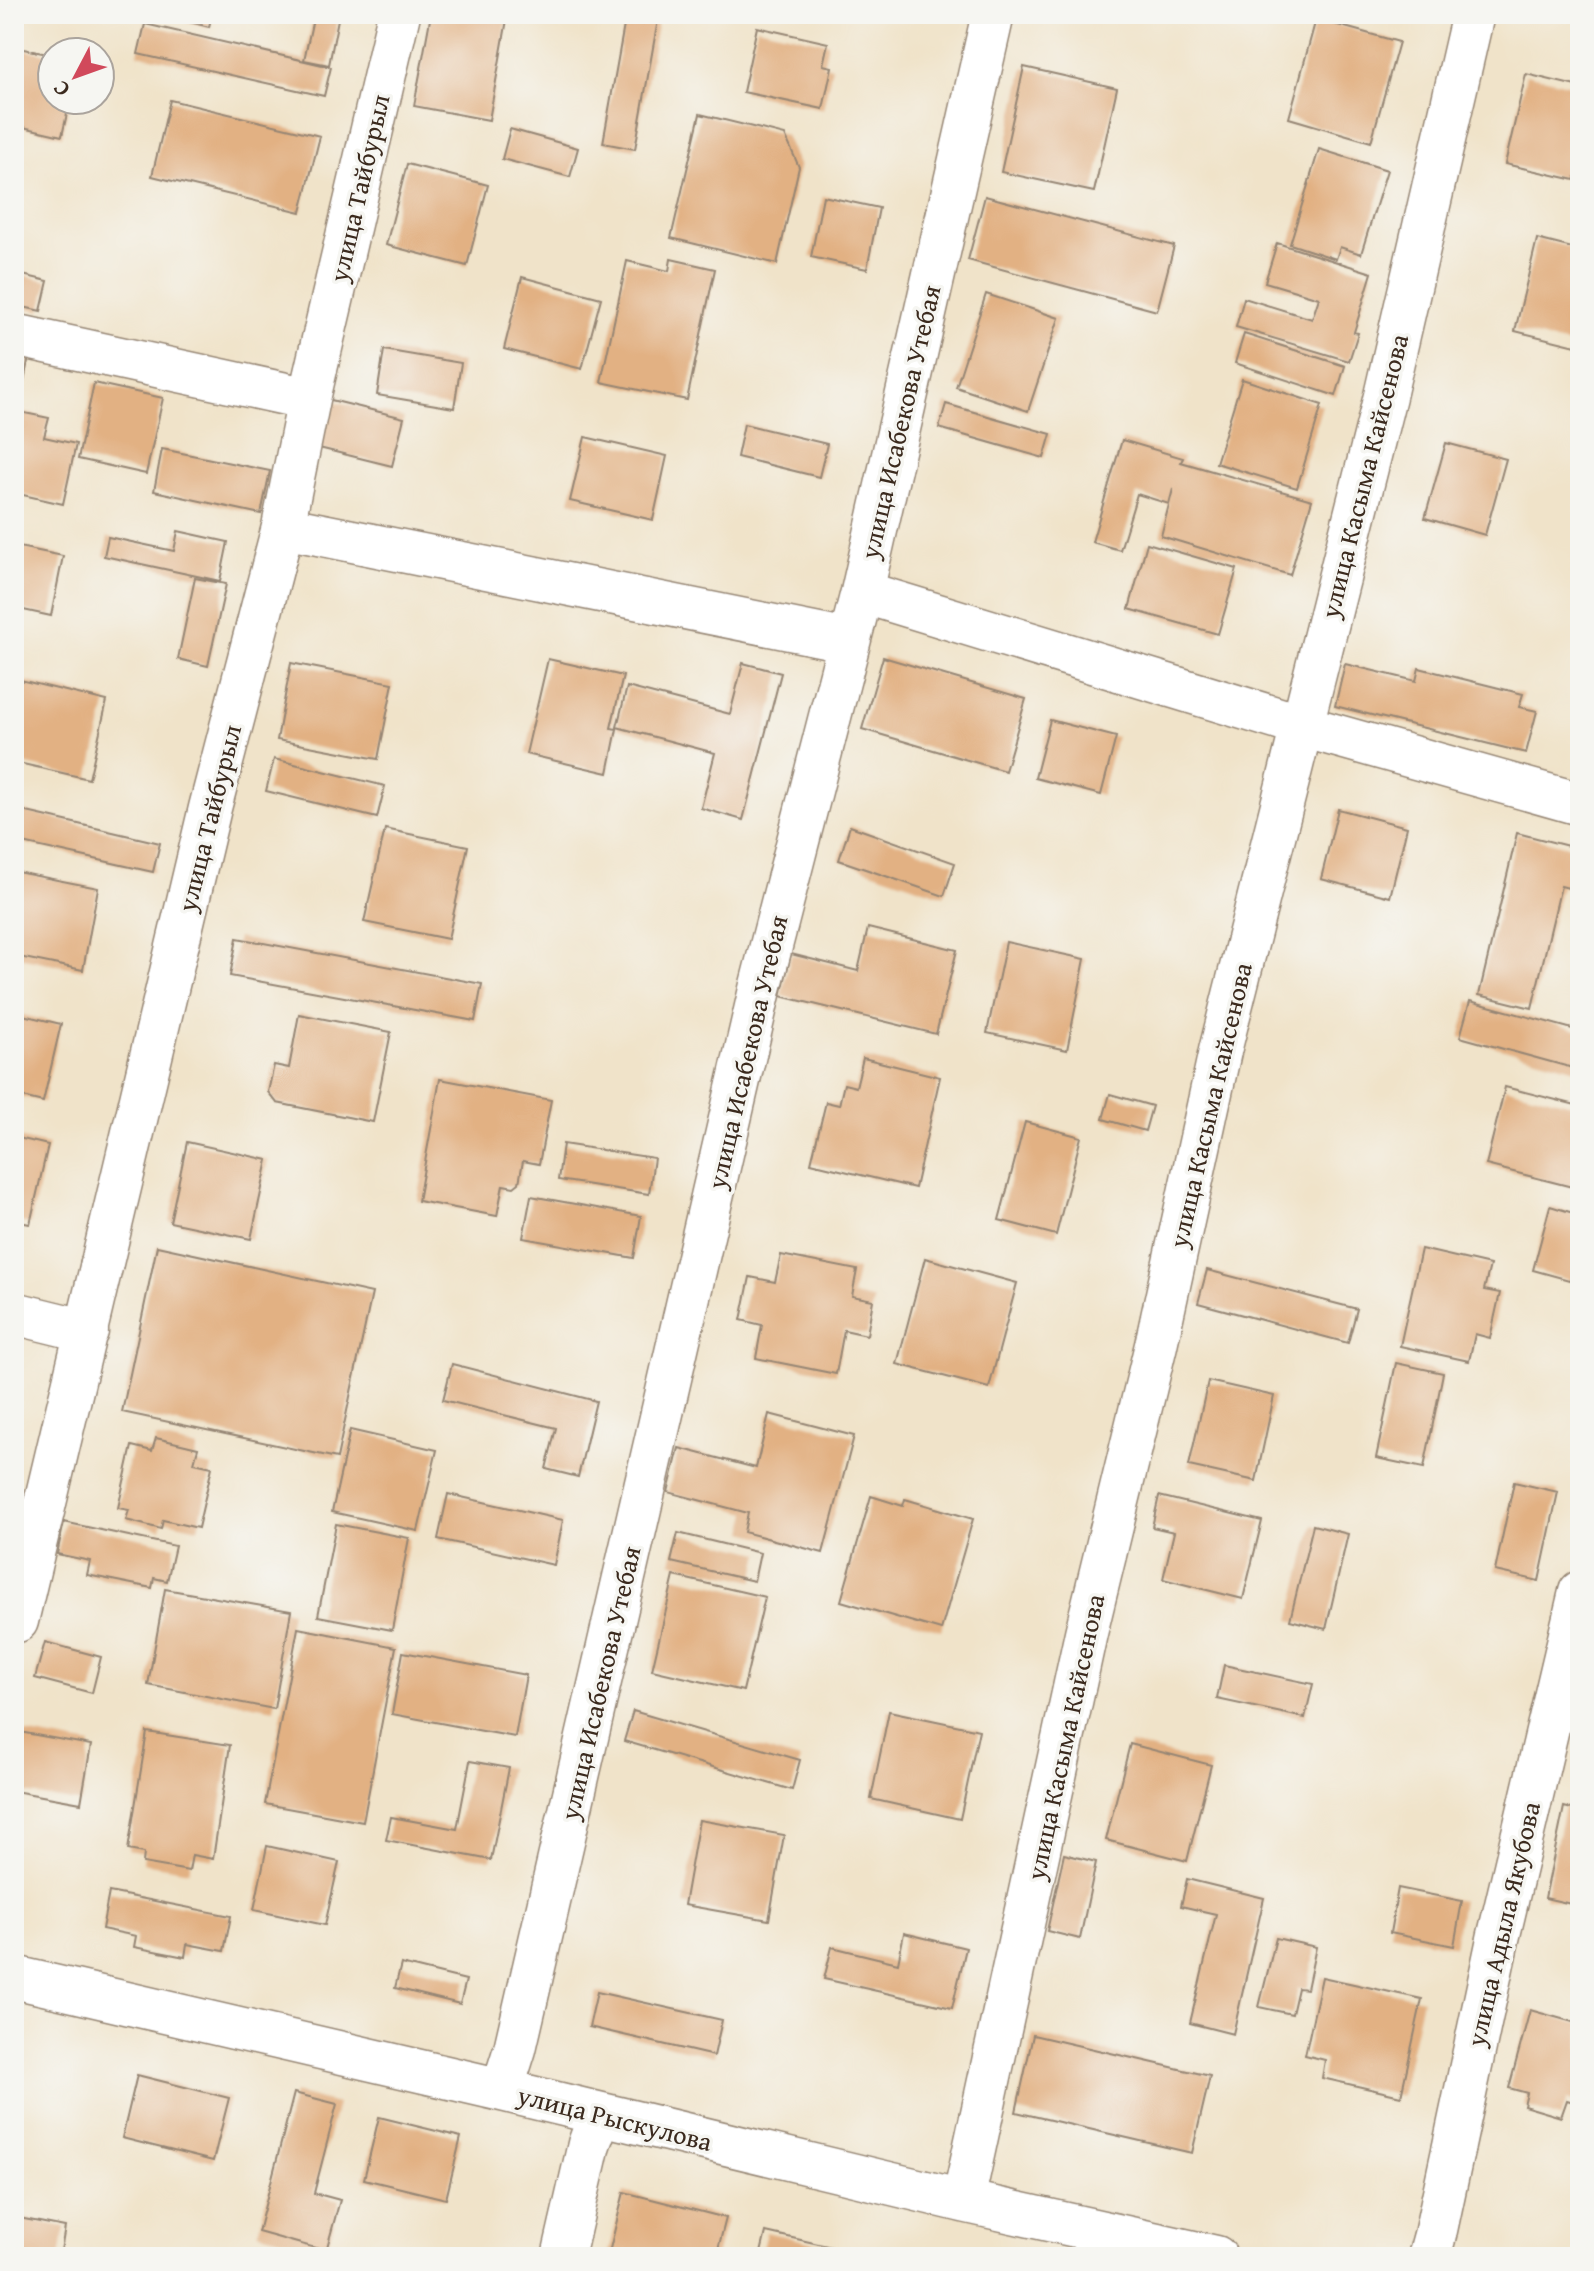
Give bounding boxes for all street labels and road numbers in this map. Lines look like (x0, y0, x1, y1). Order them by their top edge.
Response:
street label: улица Тайбурыл (318, 90, 400, 287)
street label: улица Исабекова Утебая (849, 281, 950, 564)
street label: улица Касыма Кайсенова (1310, 329, 1418, 623)
street label: улица Тайбурыл (167, 720, 251, 917)
street label: улица Исабекова Утебая (696, 911, 797, 1194)
street label: улица Касыма Кайсенова (1158, 958, 1262, 1252)
street label: улица Исабекова Утебая (549, 1542, 650, 1825)
street label: улица Касыма Кайсенова (1015, 1590, 1115, 1885)
street label: улица Адыла Якубова (1456, 1797, 1550, 2051)
street label: улица Рыскулова (513, 2075, 717, 2161)

